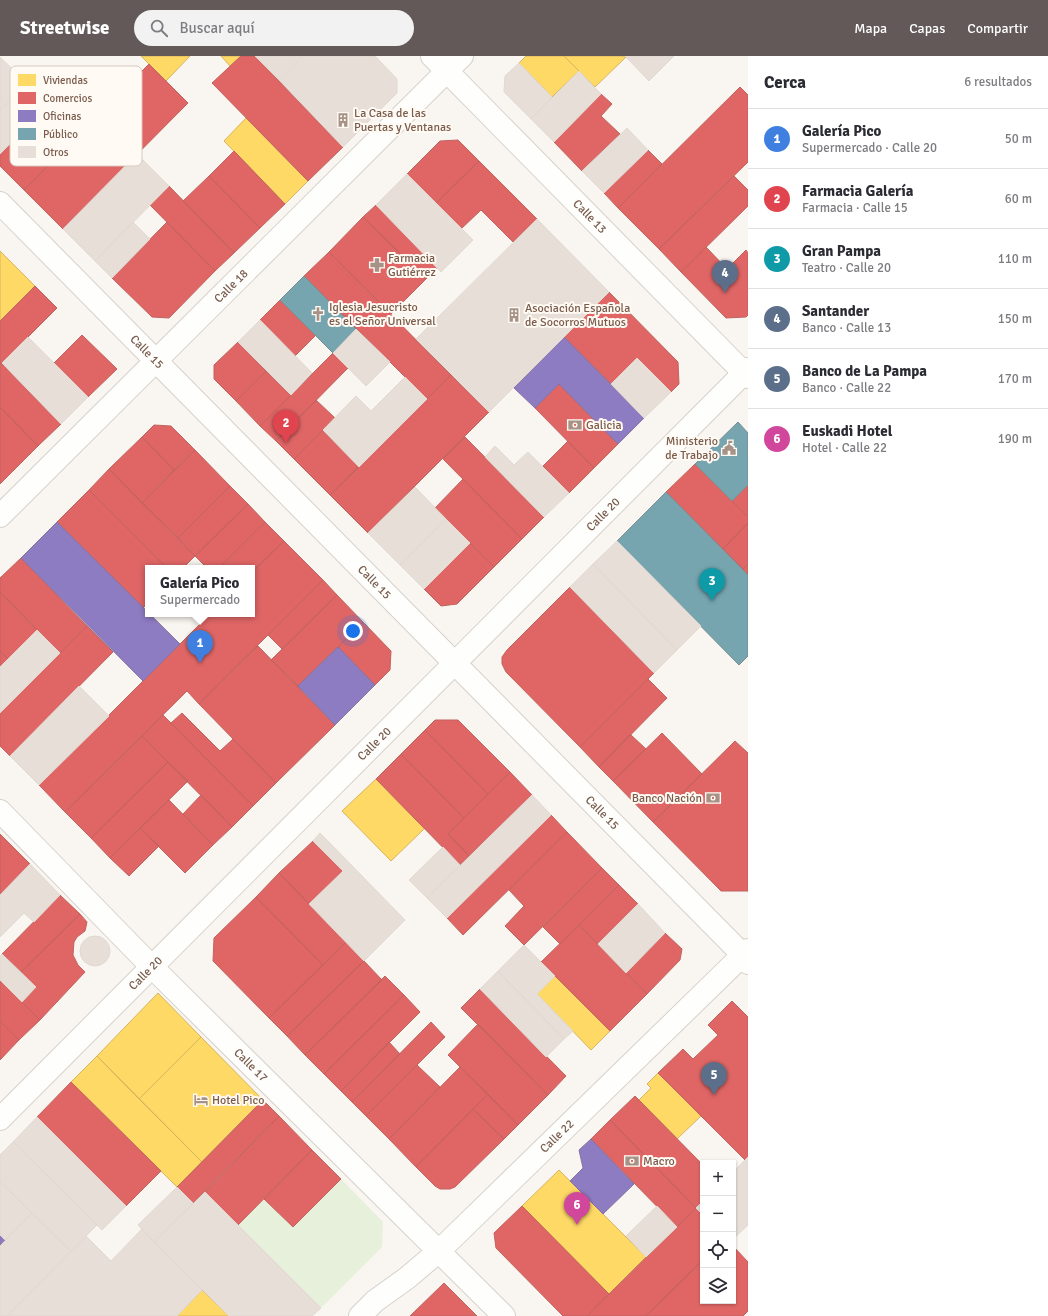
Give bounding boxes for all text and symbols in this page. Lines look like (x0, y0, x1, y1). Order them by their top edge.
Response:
search box (134, 10, 414, 46)
text: Streetwise (20, 16, 110, 40)
icon: search (148, 17, 170, 39)
text: Buscar aquí (180, 19, 255, 37)
text: Mapa (854, 20, 887, 37)
text: Capas (909, 20, 945, 37)
text: Compartir (967, 20, 1028, 37)
legend (10, 66, 142, 166)
text: Cerca (764, 72, 806, 93)
text: Viviendas (43, 74, 88, 87)
text: 6 resultados (964, 74, 1032, 90)
text: Comercios (43, 92, 92, 105)
place label: La Casa de las Puertas y Ventanas (354, 106, 451, 135)
text: Oficinas (43, 110, 82, 123)
building icon: La Casa de las Puertas y Ventanas (335, 112, 351, 128)
text: Galería Pico (802, 122, 881, 140)
text: Público (43, 128, 78, 141)
text: 1 (773, 131, 781, 147)
text: 50 m (1005, 131, 1032, 147)
text: Supermercado · Calle 20 (802, 140, 937, 156)
text: Otros (43, 146, 69, 159)
text: Farmacia Galería (802, 182, 914, 200)
text: 2 (773, 191, 781, 207)
text: 60 m (1005, 191, 1032, 207)
street label: Calle 13 (570, 197, 609, 237)
text: Farmacia · Calle 15 (802, 200, 908, 216)
text: Gran Pampa (802, 242, 881, 260)
place label: Farmacia Gutiérrez (388, 251, 436, 280)
text: 3 (773, 251, 781, 267)
text: 110 m (998, 251, 1032, 267)
pharmacy icon: Farmacia Gutiérrez (369, 257, 385, 273)
pin: 4 (712, 260, 738, 293)
text: Teatro · Calle 20 (802, 260, 891, 276)
street label: Calle 18 (211, 266, 251, 306)
place label: Iglesia Jesucristo es el Señor Universal (329, 300, 436, 329)
place label: Asociación Española de Socorros Mutuos (525, 301, 630, 330)
text: Santander (802, 302, 869, 320)
church icon: Iglesia Jesucristo es el Señor Universal (310, 306, 326, 322)
building icon: Asociación Española de Socorros Mutuos (506, 307, 522, 323)
text: 4 (773, 311, 781, 327)
text: 150 m (998, 311, 1032, 327)
text: Banco · Calle 13 (802, 320, 891, 336)
street label: Calle 15 (127, 332, 167, 372)
text: Banco de La Pampa (802, 362, 927, 380)
text: 5 (773, 371, 781, 387)
text: 170 m (998, 371, 1032, 387)
text: Banco · Calle 22 (802, 380, 891, 396)
pin: 2 (273, 410, 299, 443)
bank icon: Galicia (567, 417, 583, 433)
place label: Galicia (586, 418, 622, 433)
text: Euskadi Hotel (802, 422, 892, 440)
text: 6 (773, 431, 781, 447)
text: 190 m (998, 431, 1032, 447)
place label: Ministerio de Trabajo (665, 434, 718, 463)
public building icon: Ministerio de Trabajo (721, 440, 737, 456)
text: Hotel · Calle 22 (802, 440, 887, 456)
street label: Calle 20 (583, 495, 623, 535)
street label: Calle 15 (354, 562, 394, 603)
popup (145, 565, 255, 617)
pin: 3 (699, 568, 725, 601)
text: Galería Pico (160, 574, 239, 592)
text: Supermercado (160, 592, 240, 608)
your location (343, 621, 363, 641)
pin: 1 (187, 630, 213, 663)
street label: Calle 20 (355, 724, 395, 764)
bank icon: Banco Nación (705, 790, 721, 806)
place label: Banco Nación (632, 791, 702, 806)
street label: Calle 15 (582, 793, 622, 833)
street label: Calle 20 (126, 953, 166, 994)
street label: Calle 17 (230, 1045, 271, 1085)
pin: 5 (701, 1062, 727, 1095)
hotel icon: Hotel Pico (193, 1092, 209, 1108)
place label: Hotel Pico (212, 1093, 264, 1108)
street label: Calle 22 (537, 1117, 577, 1156)
bank icon: Macro (624, 1153, 640, 1169)
place label: Macro (643, 1154, 675, 1169)
map controls (700, 1160, 736, 1304)
button: + (700, 1160, 736, 1196)
pin: 6 (564, 1192, 590, 1225)
button: − (700, 1196, 736, 1232)
button: locate (700, 1232, 736, 1268)
button: layers (700, 1268, 736, 1304)

